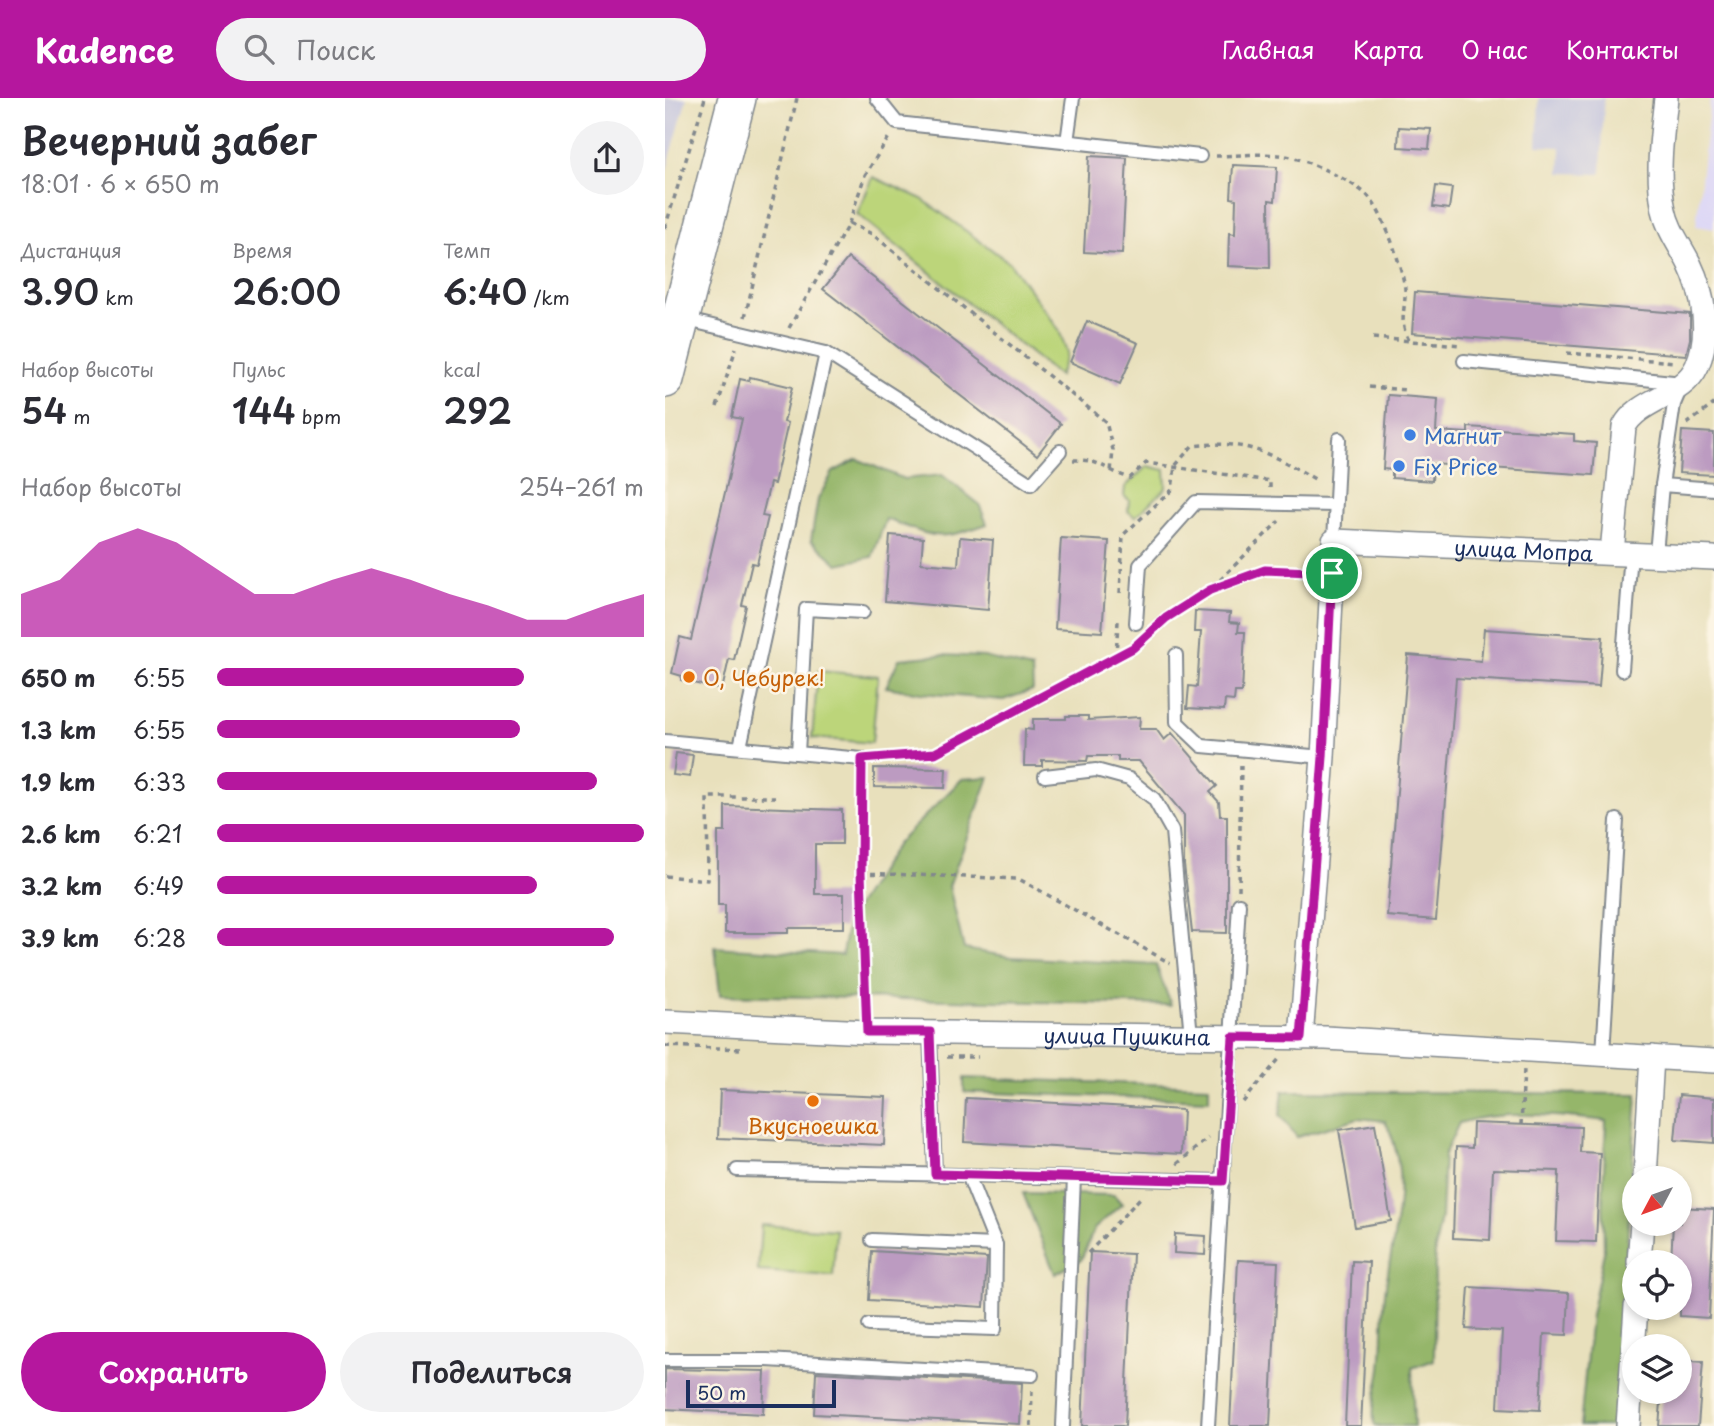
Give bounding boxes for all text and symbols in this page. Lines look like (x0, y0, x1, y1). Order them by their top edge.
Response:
search box (216, 18, 706, 81)
text: Kadence (35, 24, 174, 74)
icon: search (240, 30, 278, 68)
text: Поиск (296, 30, 375, 69)
text: Главная (1222, 31, 1315, 67)
text: Карта (1353, 31, 1423, 67)
text: О нас (1461, 31, 1528, 67)
text: Контакты (1566, 31, 1679, 67)
text: Вечерний забег (21, 111, 317, 168)
button: share (570, 121, 644, 195)
text: 18:01 · 6 × 650 m (21, 166, 220, 201)
text: Дистанция (21, 236, 122, 264)
text: Время (232, 236, 293, 264)
text: Темп (443, 236, 491, 264)
text: 3.90 (21, 264, 99, 317)
text: 26:00 (232, 264, 341, 317)
text: 6:40 (443, 264, 527, 317)
text: km (99, 283, 134, 311)
text: /km (527, 283, 570, 311)
text: Набор высоты (21, 355, 154, 383)
text: Пульс (232, 355, 286, 383)
text: kcal (443, 355, 481, 383)
text: 54 (21, 383, 67, 436)
text: 144 (232, 383, 296, 436)
text: 292 (443, 383, 512, 436)
text: m (67, 402, 91, 430)
text: bpm (296, 402, 341, 430)
place label: Магнит (1424, 419, 1501, 451)
marker: Магнит (1402, 427, 1418, 443)
place label: Fix Price (1413, 450, 1498, 482)
marker: Fix Price (1391, 458, 1407, 474)
text: Набор высоты (21, 469, 182, 504)
text: 254–261 m (519, 469, 644, 504)
street label: улица Мопра (1453, 530, 1595, 569)
pin (1302, 543, 1362, 603)
icon: arrive (1313, 554, 1351, 592)
text: 650 m (21, 660, 95, 695)
text: 6:55 (133, 660, 185, 695)
place label: О, Чебурек! (703, 661, 825, 693)
marker: О, Чебурек! (681, 669, 697, 685)
text: 1.3 km (21, 712, 96, 747)
text: 6:55 (133, 712, 185, 747)
text: 1.9 km (21, 764, 95, 799)
text: 6:33 (133, 764, 186, 799)
text: 2.6 km (21, 816, 101, 851)
text: 6:21 (133, 816, 182, 851)
text: 3.2 km (21, 868, 102, 903)
text: 6:49 (133, 868, 184, 903)
text: 3.9 km (21, 920, 99, 955)
text: 6:28 (133, 920, 186, 955)
street label: улица Пушкина (1043, 1018, 1211, 1052)
marker: Вкусноешка (805, 1093, 821, 1109)
place label: Вкусноешка (748, 1109, 879, 1141)
north arrow (1622, 1166, 1692, 1236)
map controls (1622, 1166, 1692, 1404)
button: locate (1622, 1250, 1692, 1320)
button: Сохранить (21, 1332, 326, 1412)
button: Поделиться (340, 1332, 644, 1412)
button: layers (1622, 1334, 1692, 1404)
scale bar (686, 1377, 837, 1409)
text: 50 m (697, 1378, 746, 1406)

